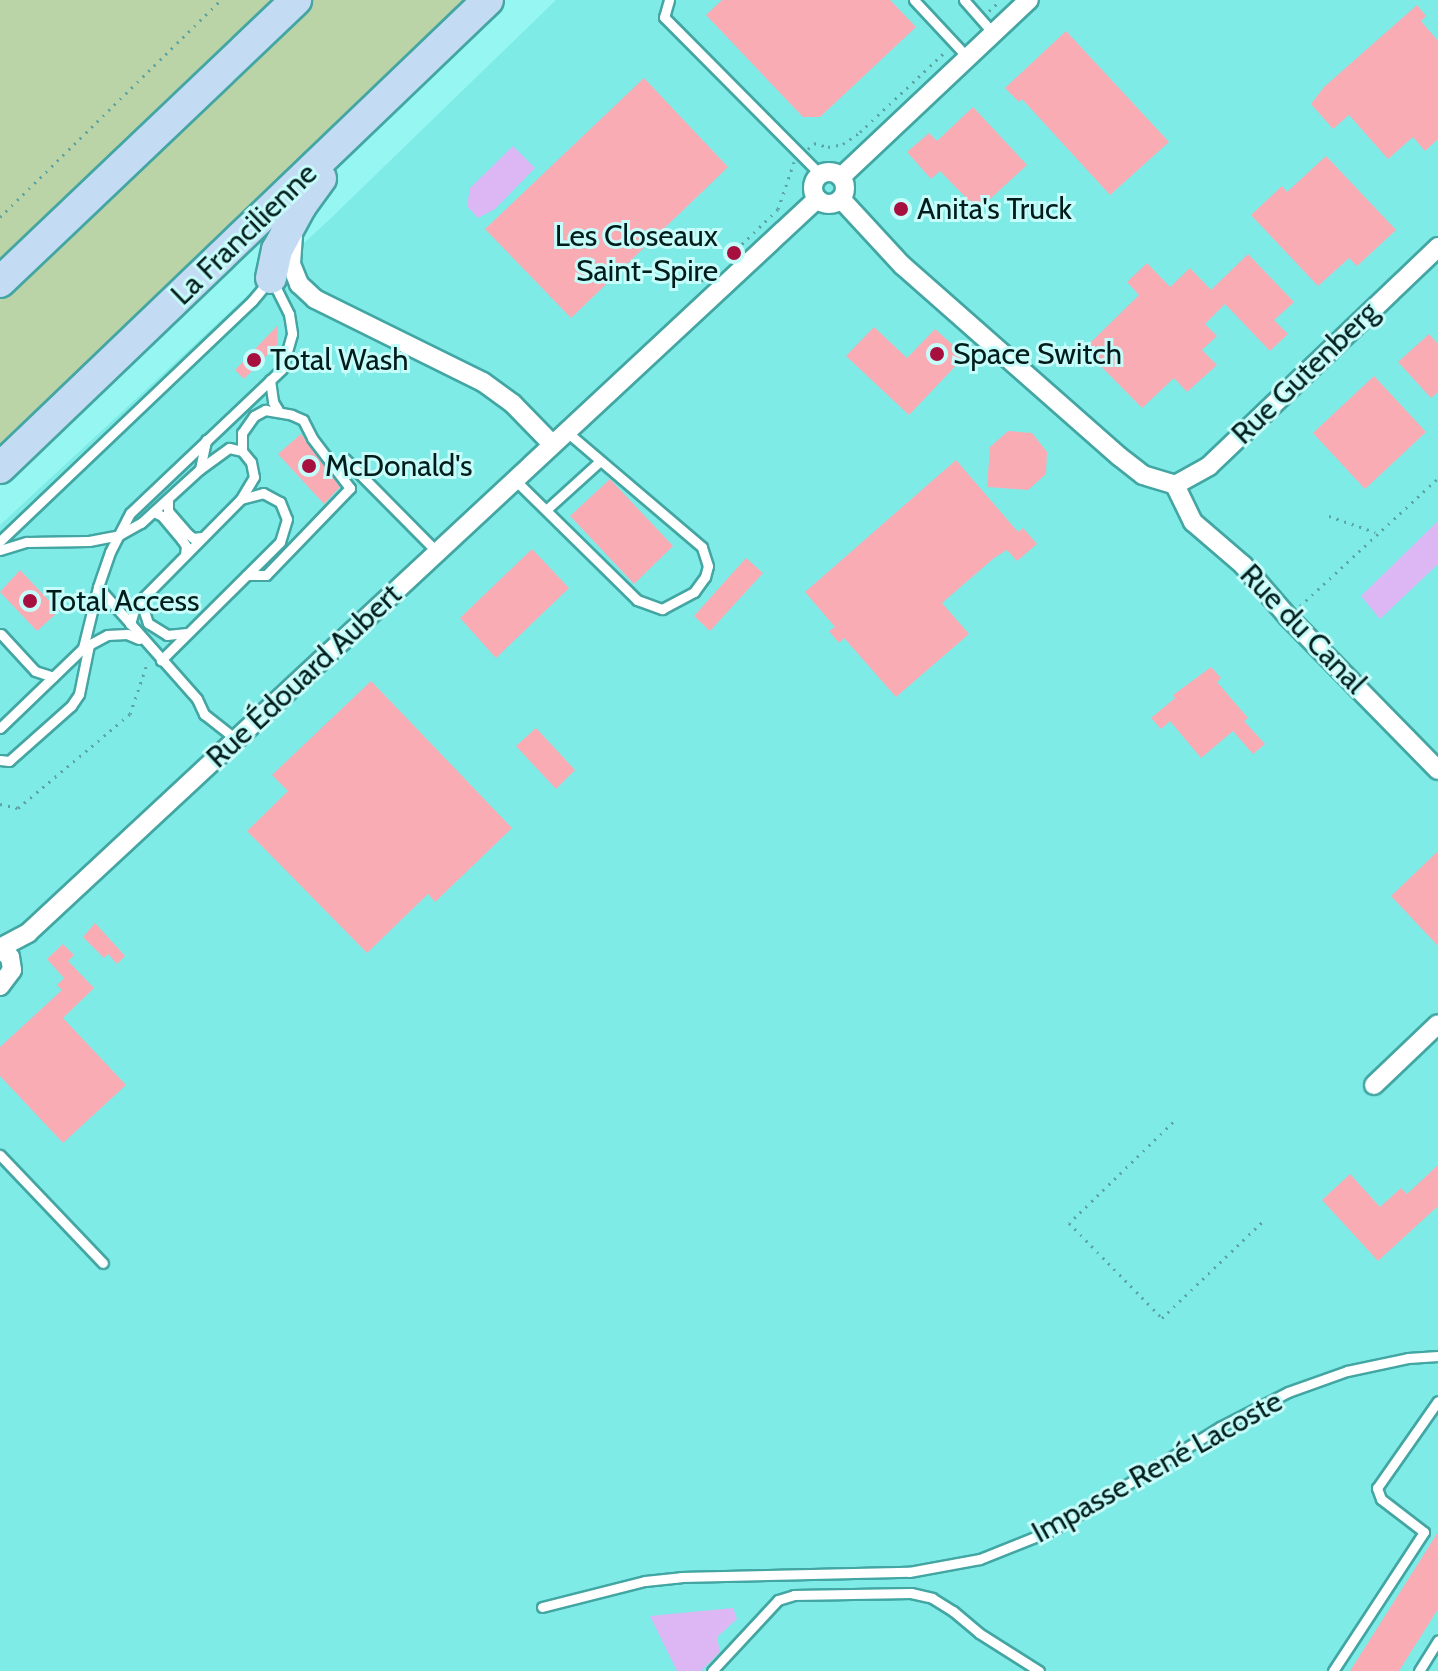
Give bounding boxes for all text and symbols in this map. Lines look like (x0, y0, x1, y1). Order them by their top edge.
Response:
street label: La Francilienne (164, 156, 324, 312)
place label: Anita's Truck (917, 191, 1072, 227)
marker: Anita's Truck (892, 200, 910, 218)
place label: Les Closeaux Saint-Spire (555, 218, 718, 288)
marker: Les Closeaux Saint-Spire (725, 244, 743, 262)
street label: Rue Gutenberg (1224, 294, 1386, 452)
place label: Space Switch (953, 336, 1122, 372)
place label: Total Wash (270, 342, 409, 378)
marker: Space Switch (928, 345, 946, 363)
marker: Total Wash (245, 351, 263, 369)
place label: McDonald's (325, 448, 472, 484)
marker: McDonald's (300, 457, 318, 475)
street label: Rue du Canal (1232, 557, 1374, 701)
street label: Rue Édouard Aubert (199, 577, 409, 775)
place label: Total Access (46, 583, 199, 619)
marker: Total Access (21, 592, 39, 610)
street label: Impasse René Lacoste (1026, 1383, 1288, 1551)

